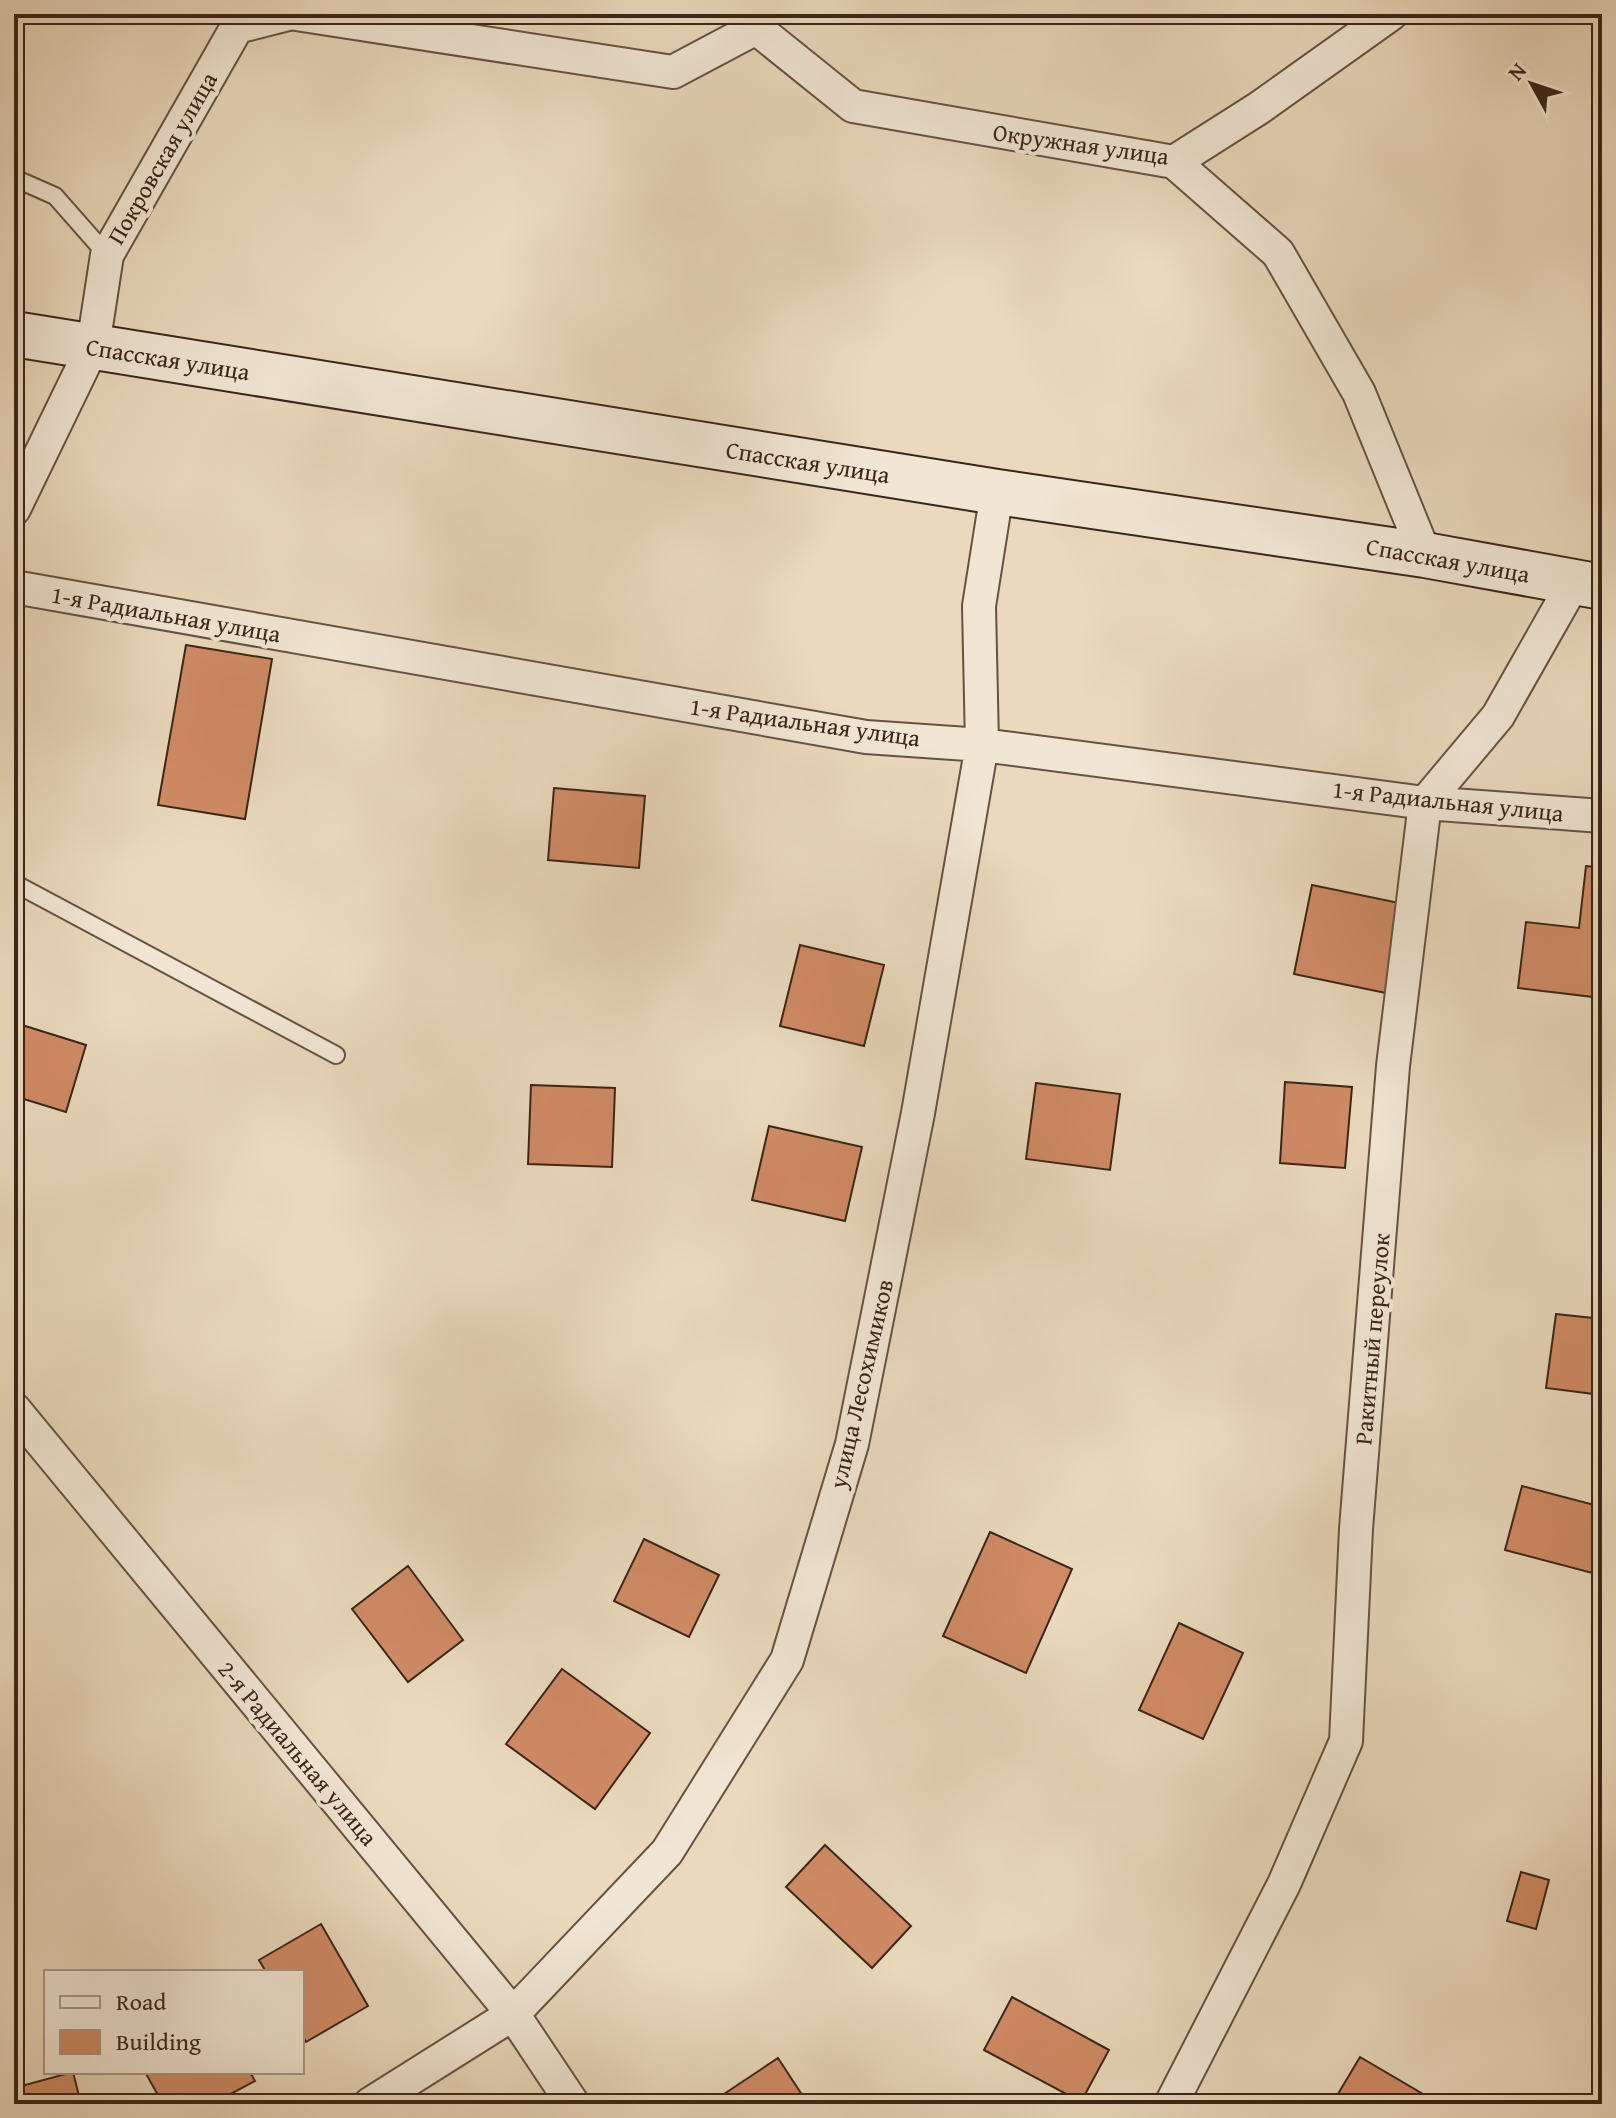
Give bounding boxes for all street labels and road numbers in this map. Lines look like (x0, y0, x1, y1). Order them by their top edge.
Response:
street label: Покровская улица (98, 65, 226, 251)
street label: Окружная улица (991, 114, 1172, 174)
street label: Спасская улица (84, 329, 253, 389)
street label: Спасская улица (724, 432, 893, 492)
street label: Спасская улица (1363, 528, 1533, 592)
street label: 1-я Радиальная улица (49, 577, 284, 652)
street label: 1-я Радиальная улица (687, 688, 923, 756)
street label: 1-я Радиальная улица (1331, 771, 1566, 831)
street label: Ракитный переулок (1345, 1231, 1399, 1446)
street label: улица Лесохимиков (820, 1276, 902, 1493)
street label: 2-я Радиальная улица (210, 1653, 386, 1854)

